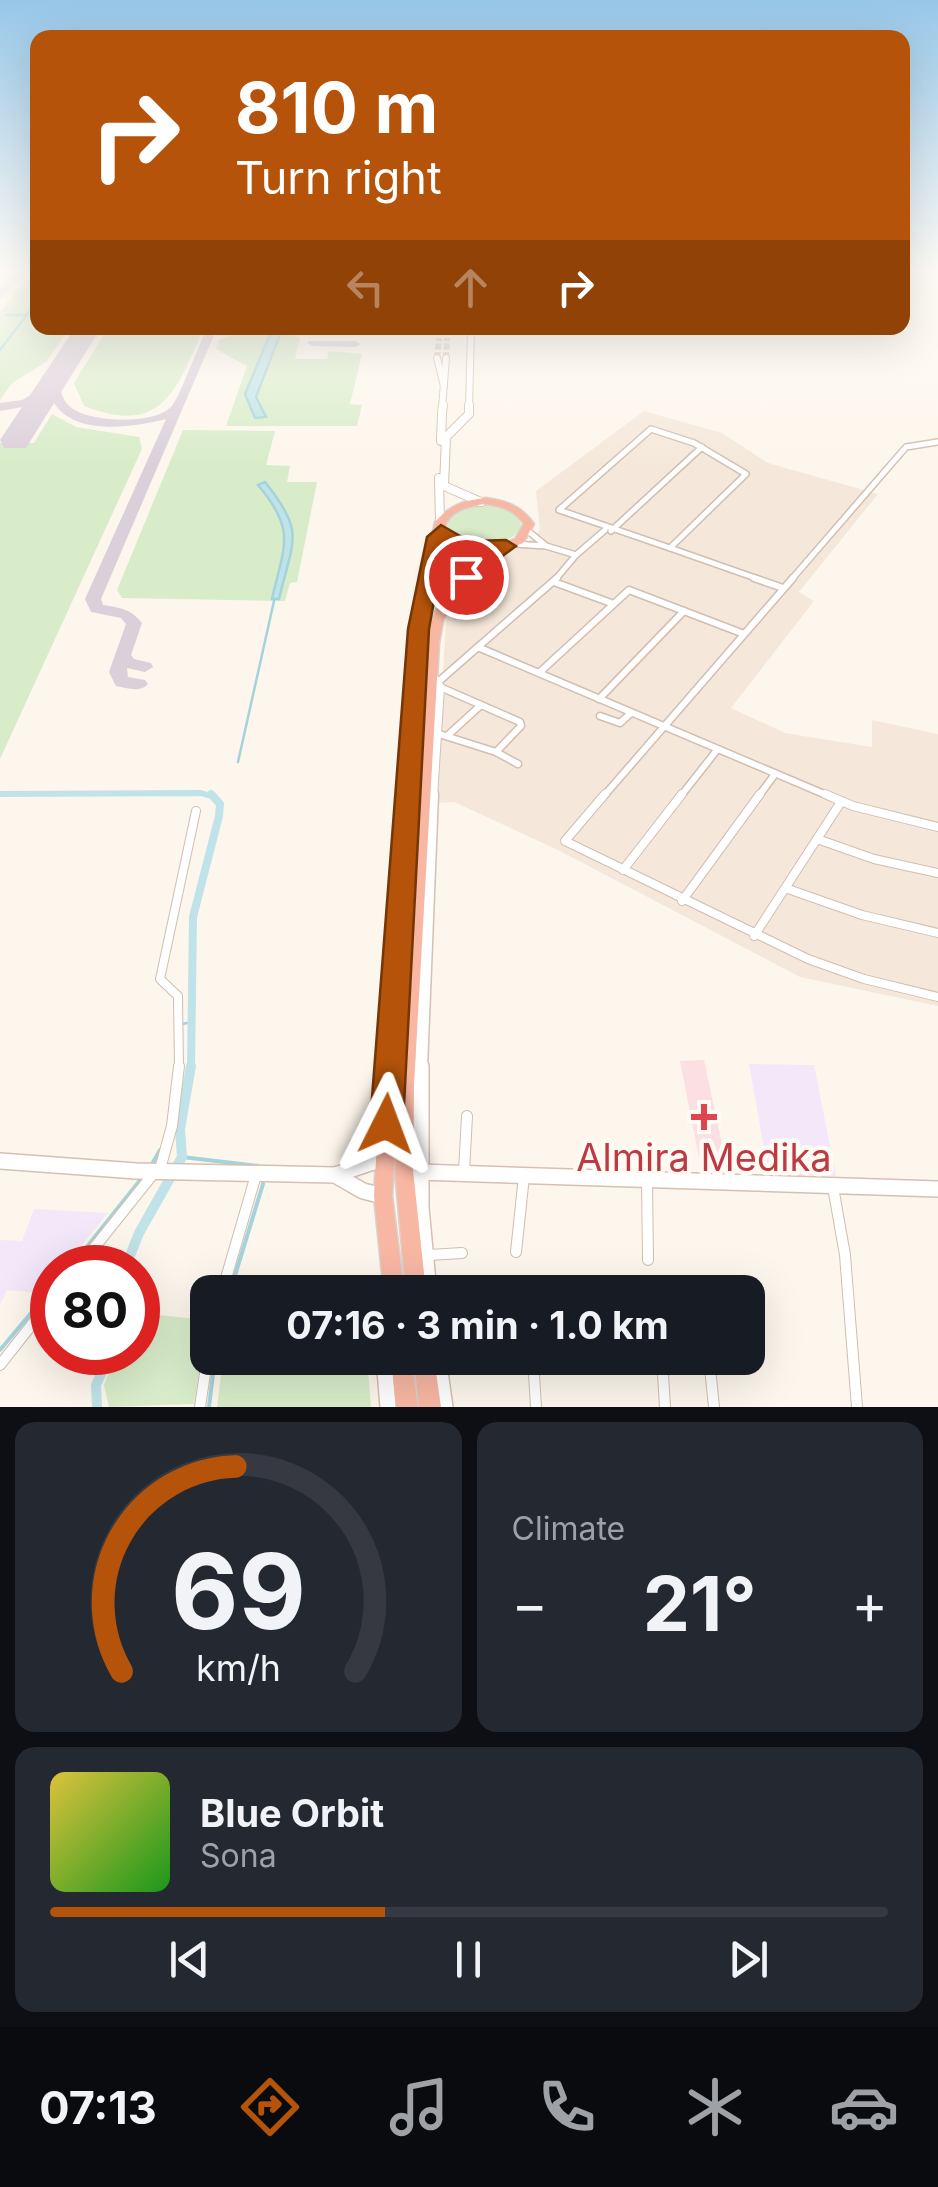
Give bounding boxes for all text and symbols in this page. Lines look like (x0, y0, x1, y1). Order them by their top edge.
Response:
text: 810 m (235, 65, 438, 150)
icon: right (70, 70, 200, 200)
text: Turn right (235, 150, 442, 205)
icon: left (338, 260, 393, 315)
icon: ahead (443, 260, 498, 315)
icon: right (548, 260, 603, 315)
pin (424, 535, 509, 620)
icon: arrive (439, 550, 494, 605)
position arrow (334, 1072, 438, 1176)
marker: Almira Medika (691, 1104, 717, 1130)
place label: Almira Medika (576, 1134, 832, 1180)
speed limit sign: 80 (30, 1245, 160, 1375)
text: 07:16 · 3 min · 1.0 km (286, 1302, 669, 1348)
text: Climate (512, 1509, 625, 1548)
text: 69 (171, 1528, 306, 1654)
text: 21° (643, 1558, 757, 1649)
text: − (512, 1571, 548, 1637)
text: + (852, 1571, 888, 1637)
text: km/h (196, 1646, 281, 1690)
text: Blue Orbit (200, 1790, 384, 1836)
text: Sona (200, 1836, 277, 1875)
icon: previous (162, 1932, 217, 1987)
icon: pause (441, 1932, 496, 1987)
icon: next (721, 1932, 776, 1987)
icon: directions (235, 2072, 305, 2142)
icon: music (384, 2072, 454, 2142)
icon: phone (532, 2072, 602, 2142)
icon: climate (680, 2072, 750, 2142)
icon: car (829, 2072, 899, 2142)
text: 07:13 (39, 2080, 157, 2135)

